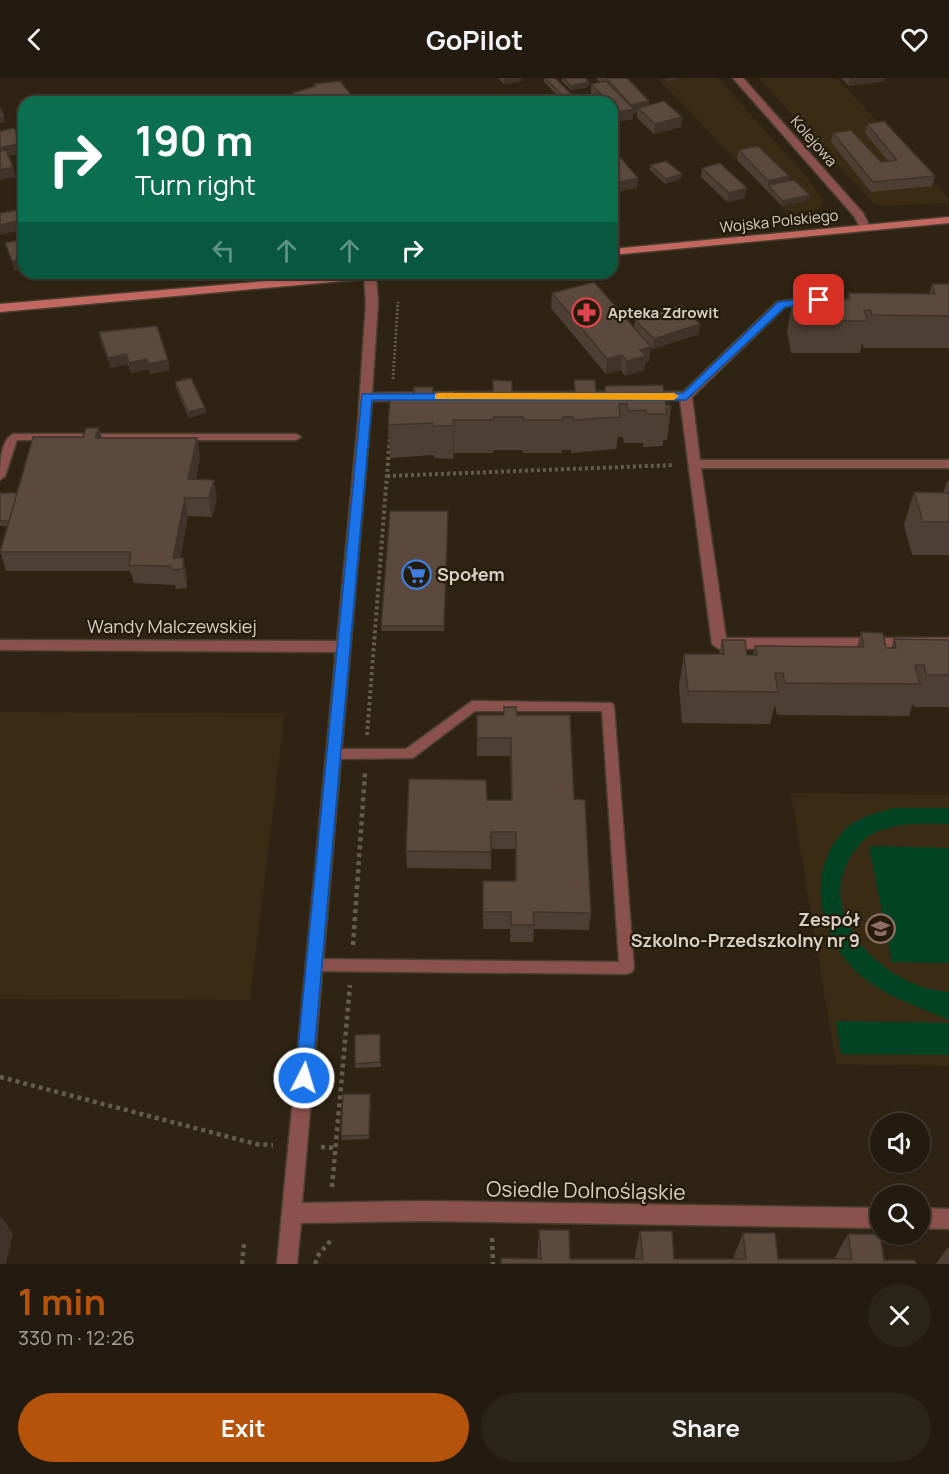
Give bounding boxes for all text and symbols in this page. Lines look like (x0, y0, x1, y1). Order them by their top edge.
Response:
text: GoPilot (426, 21, 523, 58)
icon: back (18, 23, 51, 56)
icon: heart (898, 23, 931, 56)
text: 190 m (135, 111, 253, 169)
street label: Kolejowa (786, 111, 842, 171)
icon: right (36, 120, 114, 198)
text: Turn right (135, 166, 256, 203)
street label: Wojska Polskiego (719, 204, 839, 238)
icon: left (207, 234, 240, 267)
icon: ahead (270, 234, 303, 267)
icon: ahead (333, 234, 366, 267)
icon: right (396, 234, 429, 267)
pin (793, 274, 844, 325)
icon: arrive (802, 283, 835, 316)
pharmacy icon: Apteka Zdrowit (571, 296, 603, 328)
place label: Apteka Zdrowit (608, 302, 719, 323)
supermarket icon: Społem (400, 558, 432, 590)
place label: Społem (437, 562, 505, 586)
street label: Wandy Malczewskiej (87, 614, 257, 638)
place label: Zespół Szkolno-Przedszkolny nr 9 (631, 907, 860, 952)
school or university icon: Zespół Szkolno-Przedszkolny nr 9 (865, 913, 897, 945)
position arrow (272, 1046, 336, 1110)
map controls (870, 1113, 930, 1245)
button: sound (870, 1113, 930, 1173)
street label: Osiedle Dolnośląskie (486, 1174, 686, 1206)
button: search (870, 1185, 930, 1245)
text: 1 min (18, 1277, 106, 1326)
button: close (868, 1284, 931, 1347)
text: 330 m · 12:26 (18, 1324, 135, 1351)
button: Exit (18, 1393, 469, 1462)
button: Share (481, 1393, 931, 1462)

